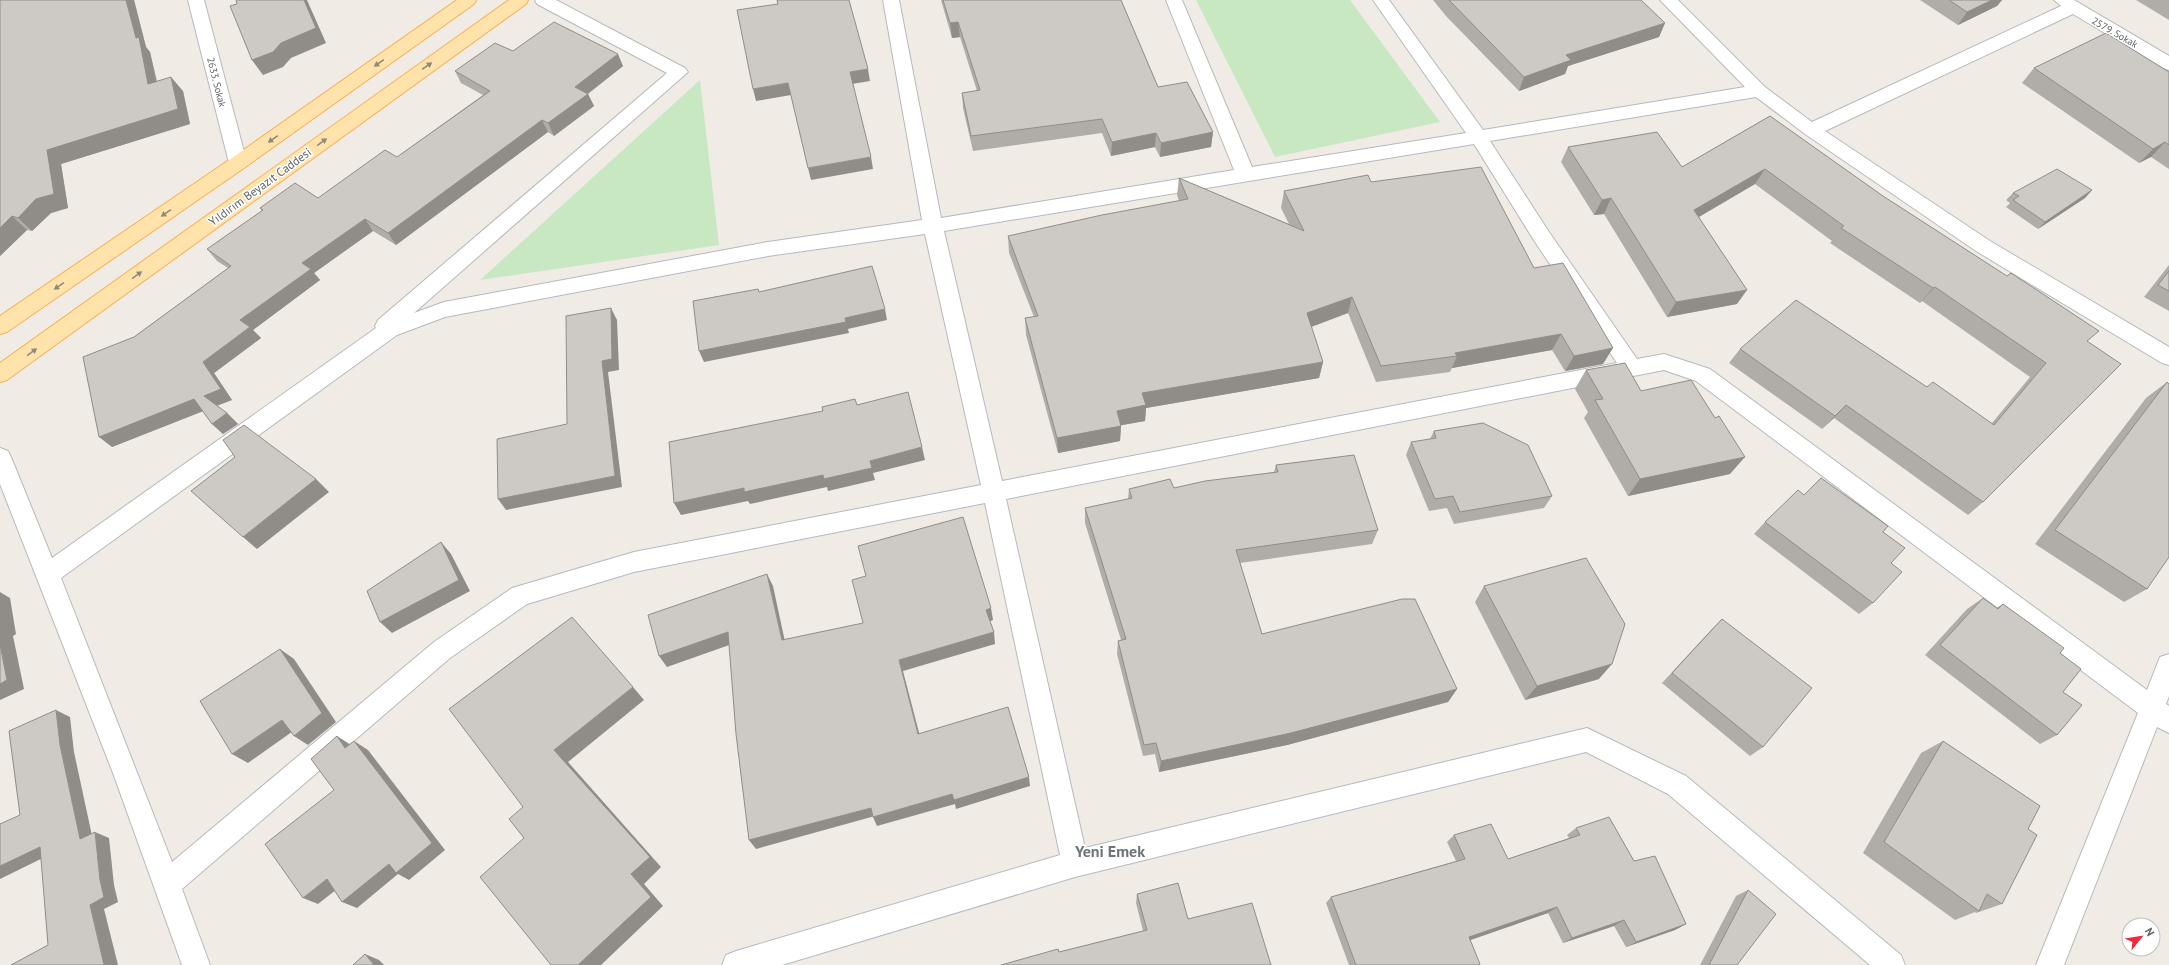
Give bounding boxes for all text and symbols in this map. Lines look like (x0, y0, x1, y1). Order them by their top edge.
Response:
street label: 2579. Sokak (2089, 14, 2140, 51)
street label: 2633. Sokak (204, 56, 229, 109)
one-way arrow (374, 59, 384, 67)
one-way arrow (422, 62, 433, 70)
one-way arrow (268, 135, 278, 143)
one-way arrow (316, 138, 327, 146)
street label: Yıldırım Beyazıt Caddesi (205, 144, 314, 229)
one-way arrow (160, 209, 172, 216)
one-way arrow (132, 272, 142, 280)
one-way arrow (53, 282, 64, 290)
one-way arrow (26, 348, 37, 356)
district label: Yeni Emek (1074, 841, 1145, 861)
north arrow (2121, 917, 2161, 957)
text: N (2142, 925, 2158, 939)

